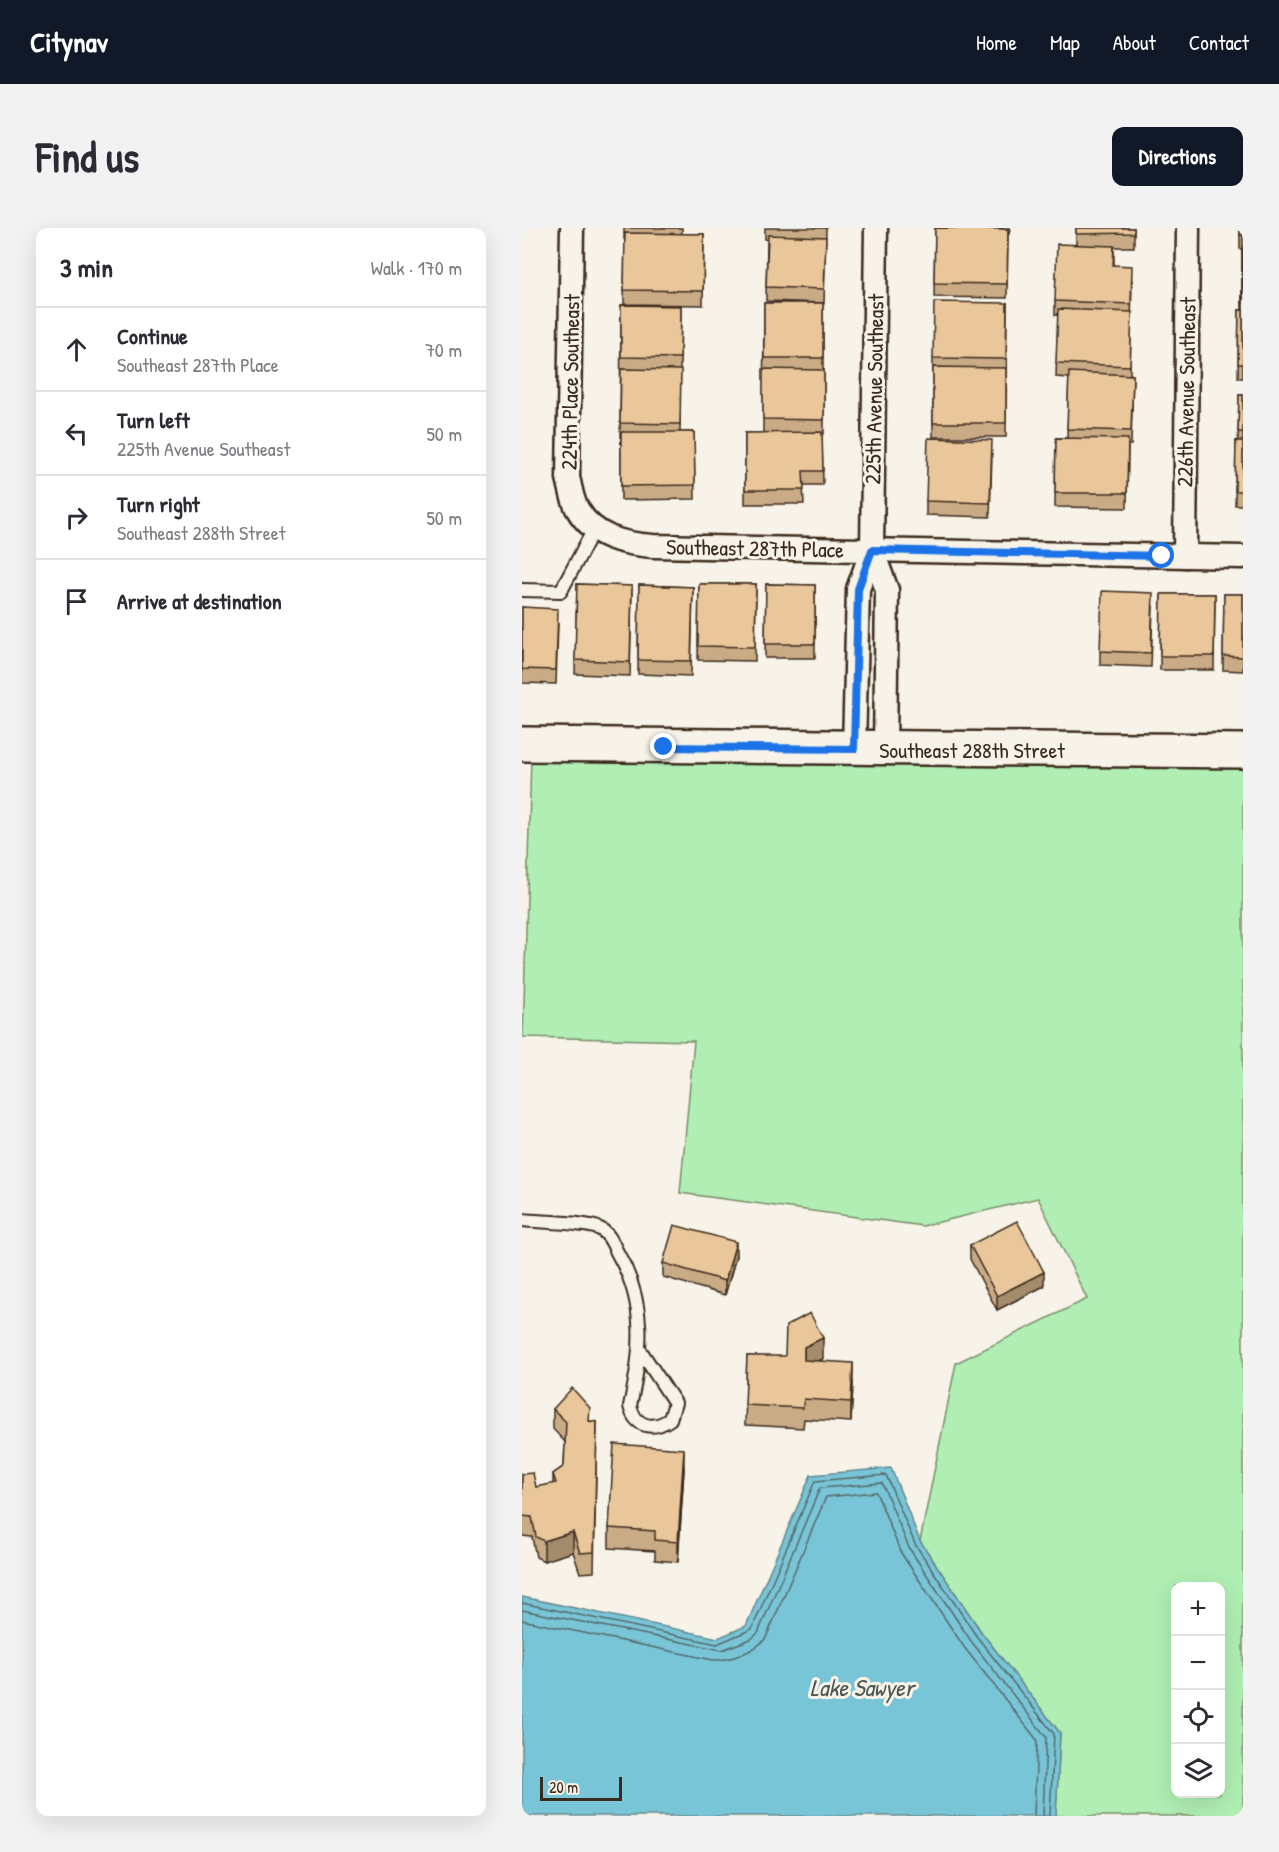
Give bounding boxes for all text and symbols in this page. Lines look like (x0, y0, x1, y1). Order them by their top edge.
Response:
text: Citynav (30, 23, 108, 61)
text: Home (976, 28, 1017, 57)
text: Map (1050, 28, 1080, 57)
text: About (1113, 28, 1156, 57)
text: Contact (1189, 28, 1249, 57)
button: Directions (1112, 127, 1243, 186)
text: Find us (36, 128, 139, 185)
text: 3 min (60, 250, 113, 285)
text: Walk · 170 m (371, 254, 462, 281)
street label: 224th Place Southeast (553, 293, 587, 470)
street label: 225th Avenue Southeast (857, 293, 891, 485)
street label: 226th Avenue Southeast (1169, 296, 1203, 487)
text: Continue (117, 321, 188, 351)
icon: ahead (60, 333, 93, 366)
text: 70 m (425, 336, 462, 363)
text: Southeast 287th Place (117, 351, 279, 378)
text: Turn left (117, 405, 190, 435)
icon: left (60, 417, 93, 450)
text: 50 m (426, 420, 462, 447)
text: 225th Avenue Southeast (117, 435, 290, 462)
text: Turn right (117, 489, 200, 519)
icon: right (60, 501, 93, 534)
text: 50 m (426, 504, 462, 531)
text: Southeast 288th Street (117, 519, 286, 546)
street label: Southeast 287th Place (666, 531, 844, 565)
route start (1148, 542, 1174, 568)
icon: arrive (60, 585, 93, 618)
text: Arrive at destination (117, 586, 282, 616)
route end (650, 733, 676, 759)
street label: Southeast 288th Street (879, 735, 1065, 765)
map controls (1171, 1582, 1225, 1798)
button: + (1171, 1582, 1225, 1636)
button: − (1171, 1636, 1225, 1690)
water label: Lake Sawyer (810, 1671, 917, 1704)
button: locate (1171, 1690, 1225, 1744)
button: layers (1171, 1744, 1225, 1798)
scale bar (540, 1774, 622, 1802)
text: 20 m (549, 1776, 578, 1798)

